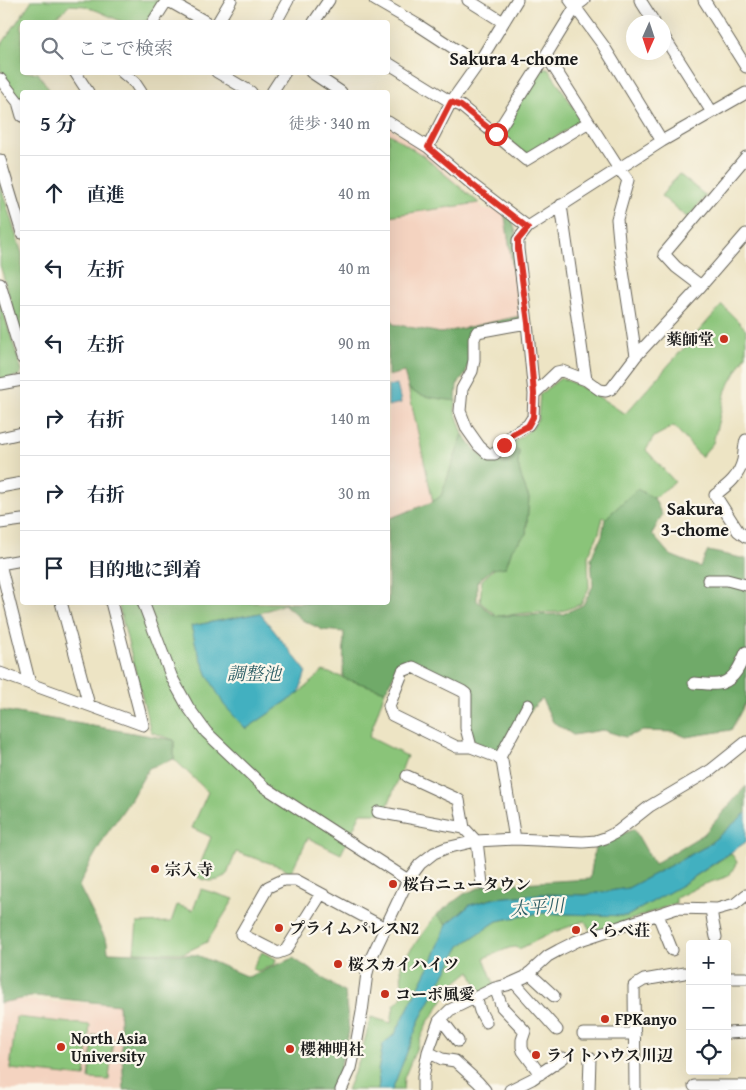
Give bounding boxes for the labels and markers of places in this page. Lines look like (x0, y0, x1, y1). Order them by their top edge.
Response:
place label: 薬師堂 (666, 327, 714, 351)
marker: 薬師堂 (718, 333, 730, 345)
place label: 宗入寺 (165, 857, 213, 881)
marker: 宗入寺 (149, 863, 161, 875)
place label: 桜台ニュータウン (403, 872, 531, 896)
marker: 桜台ニュータウン (387, 878, 399, 890)
place label: プライムパレスN2 (289, 916, 419, 940)
place label: くらべ荘 (586, 918, 650, 942)
marker: プライムパレスN2 (273, 922, 285, 934)
marker: くらべ荘 (570, 924, 582, 936)
place label: 桜スカイハイツ (348, 952, 459, 976)
marker: 桜スカイハイツ (332, 958, 344, 970)
place label: コーポ風愛 (395, 982, 475, 1006)
marker: コーポ風愛 (379, 988, 391, 1000)
place label: FPKanyo (615, 1007, 677, 1031)
marker: FPKanyo (599, 1013, 611, 1025)
place label: North Asia University (71, 1026, 148, 1068)
place label: 櫻神明社 (300, 1037, 364, 1061)
marker: North Asia University (55, 1041, 67, 1053)
marker: 櫻神明社 (284, 1043, 296, 1055)
place label: ライトハウス川辺 (546, 1043, 673, 1067)
marker: ライトハウス川辺 (530, 1049, 542, 1061)

